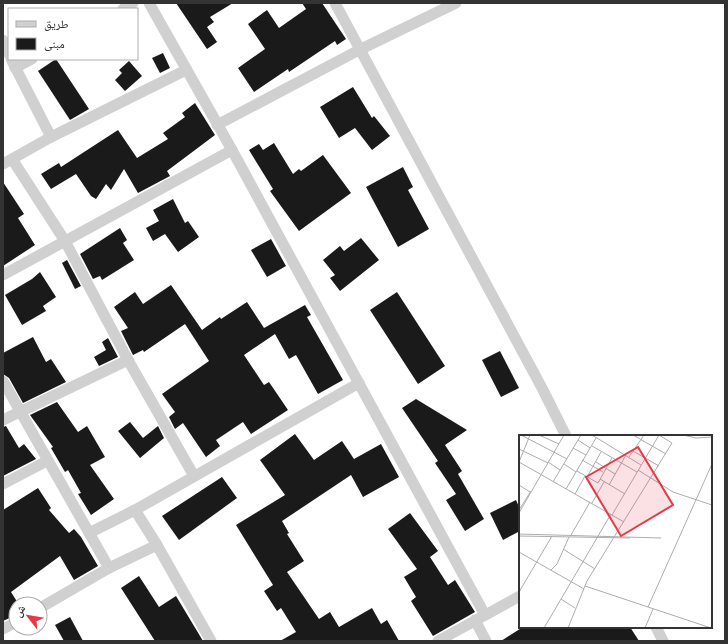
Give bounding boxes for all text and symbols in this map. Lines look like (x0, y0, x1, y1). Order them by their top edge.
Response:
legend (8, 8, 138, 60)
text: طريق (44, 16, 69, 31)
text: مبنى (44, 36, 65, 51)
inset map (519, 435, 712, 628)
north arrow (8, 596, 48, 636)
text: ش (10, 602, 29, 620)

